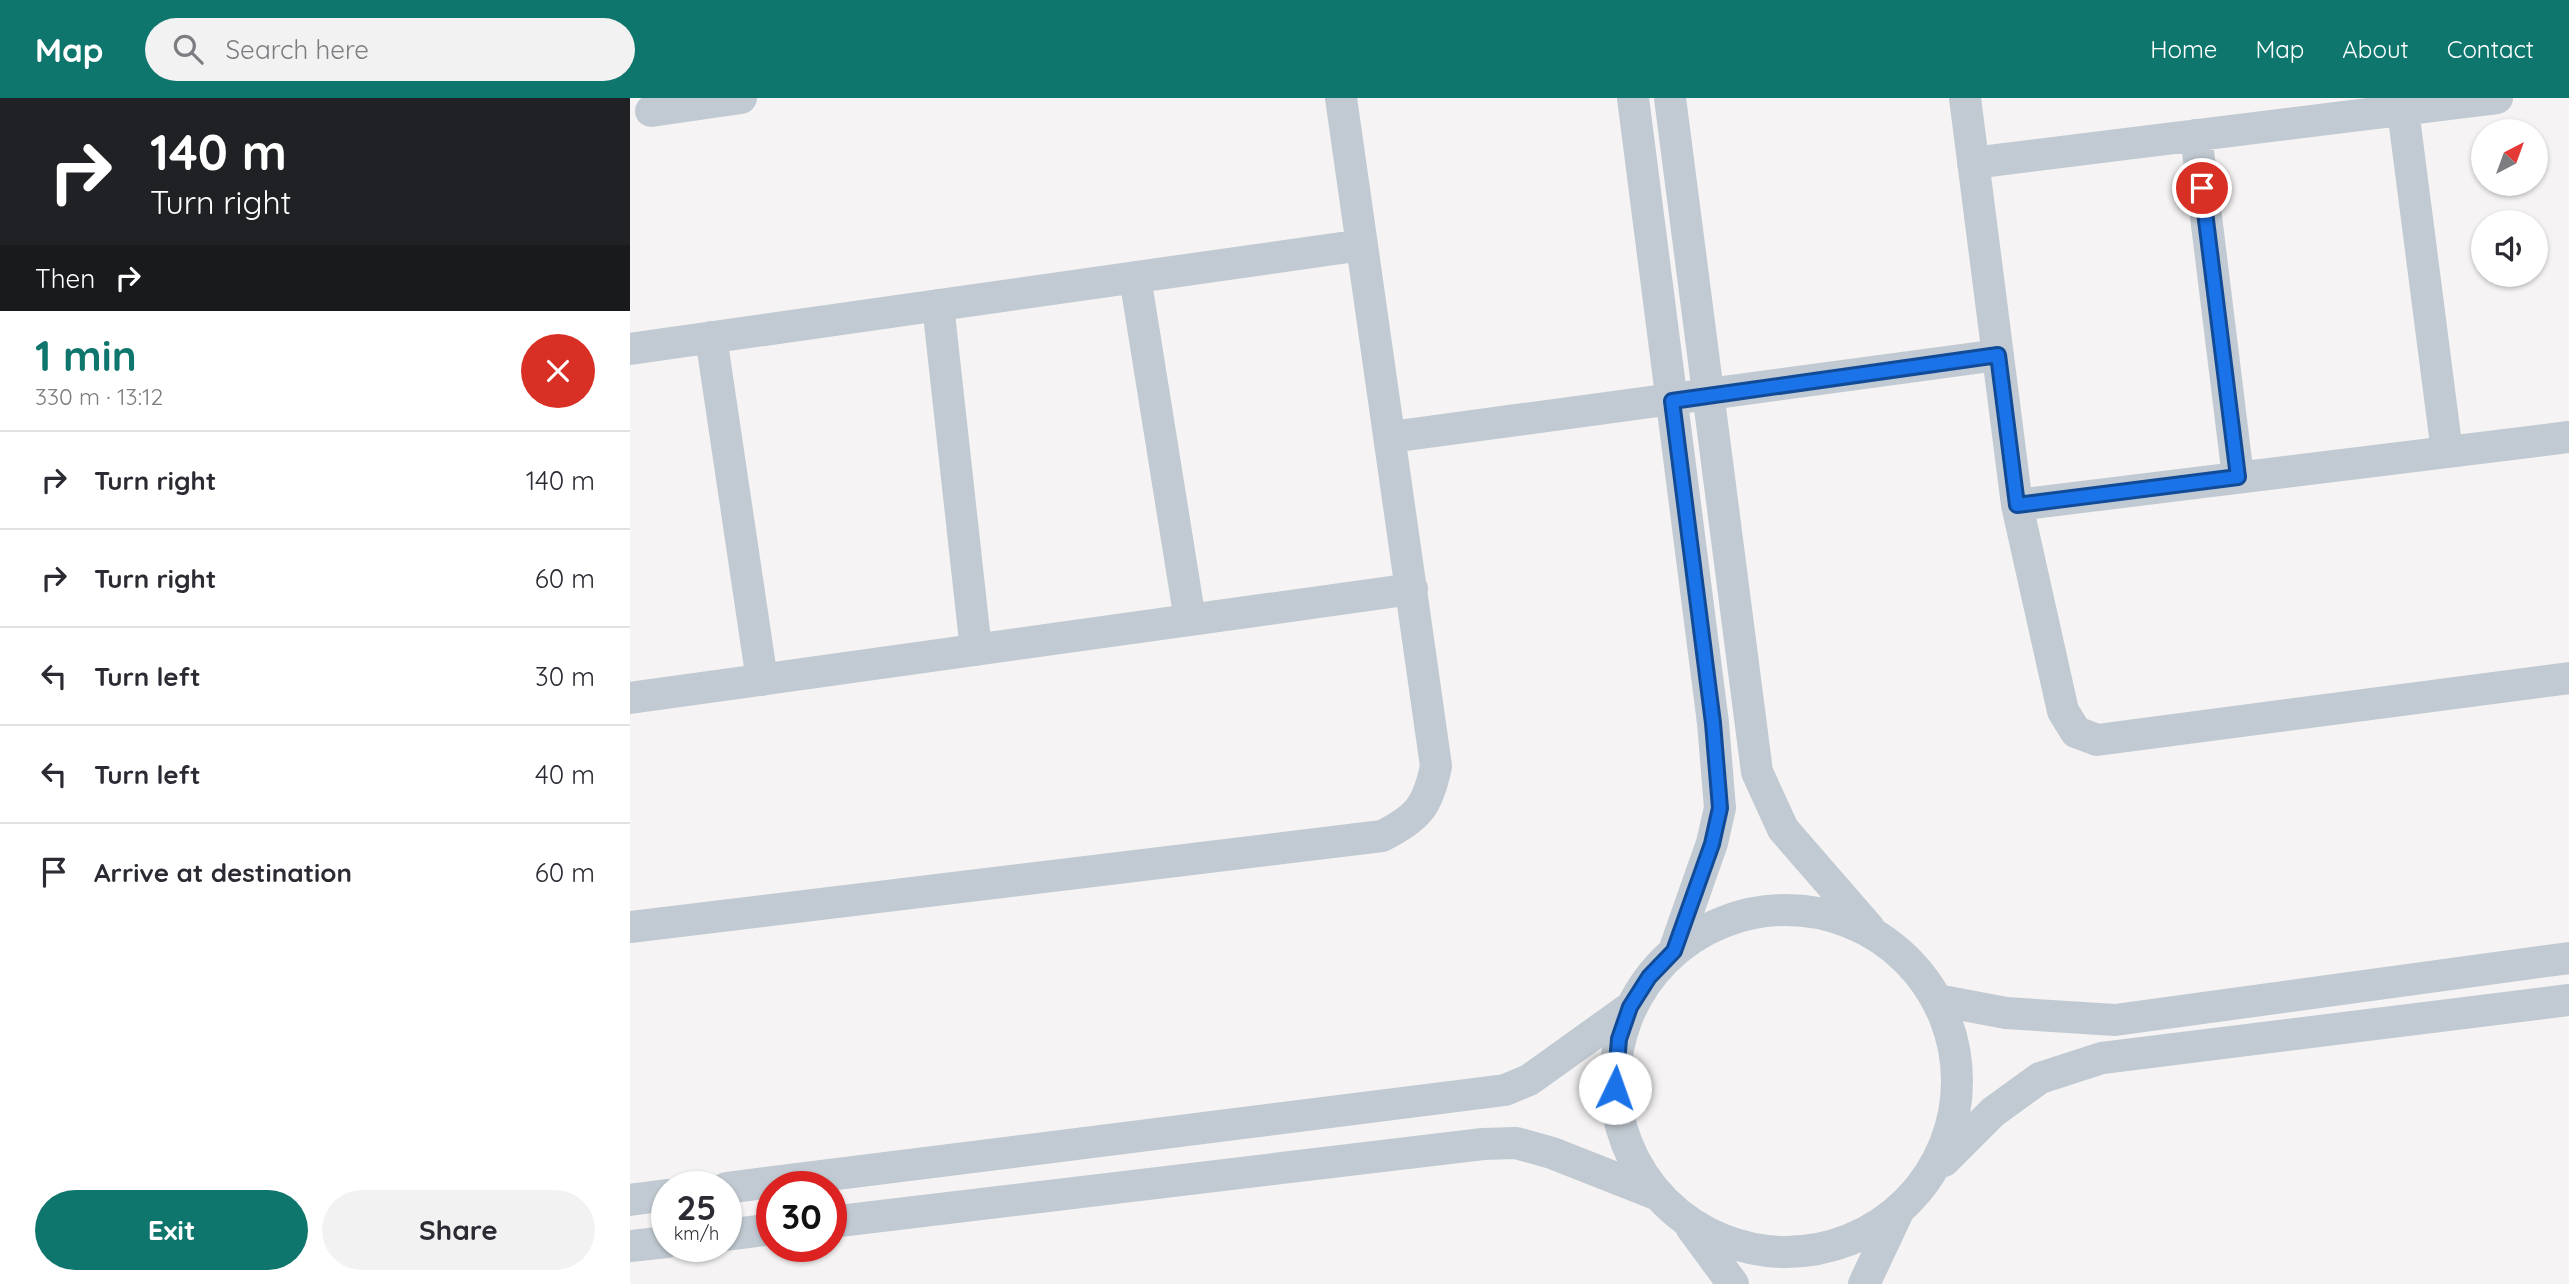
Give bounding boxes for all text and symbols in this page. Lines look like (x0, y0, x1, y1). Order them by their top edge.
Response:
search box (145, 18, 635, 81)
text: Map (35, 29, 103, 70)
icon: search (169, 30, 207, 68)
text: Search here (225, 33, 369, 66)
text: Home (2150, 34, 2217, 64)
text: Map (2255, 34, 2304, 64)
text: About (2342, 34, 2409, 64)
text: Contact (2447, 34, 2534, 64)
north arrow (2471, 119, 2548, 196)
map controls (2471, 119, 2548, 287)
text: 140 m (150, 121, 287, 182)
icon: right (35, 126, 126, 217)
pin (2172, 158, 2232, 218)
icon: arrive (2183, 169, 2221, 207)
text: Turn right (150, 182, 291, 222)
button: sound (2471, 210, 2548, 287)
icon: right (109, 259, 147, 297)
text: Then (35, 262, 95, 295)
text: 1 min (35, 329, 137, 382)
button: close (521, 334, 595, 408)
text: 330 m · 13:12 (35, 382, 163, 411)
icon: right (35, 461, 73, 499)
text: Turn right (94, 464, 216, 497)
text: 140 m (526, 464, 595, 497)
icon: right (35, 559, 73, 597)
text: Turn right (94, 562, 216, 595)
text: 60 m (535, 562, 595, 595)
icon: left (35, 657, 73, 695)
text: Turn left (94, 660, 201, 693)
text: 30 m (535, 660, 595, 693)
icon: left (35, 755, 73, 793)
text: Turn left (94, 758, 201, 791)
text: 40 m (535, 758, 595, 791)
icon: arrive (35, 853, 73, 891)
text: Arrive at destination (94, 856, 352, 889)
text: 60 m (535, 856, 595, 889)
position arrow (1578, 1051, 1652, 1125)
speed limit sign: 30 (756, 1171, 847, 1262)
text: 25 (676, 1185, 717, 1229)
button: Exit (35, 1190, 308, 1270)
button: Share (322, 1190, 595, 1270)
text: km/h (674, 1222, 719, 1245)

